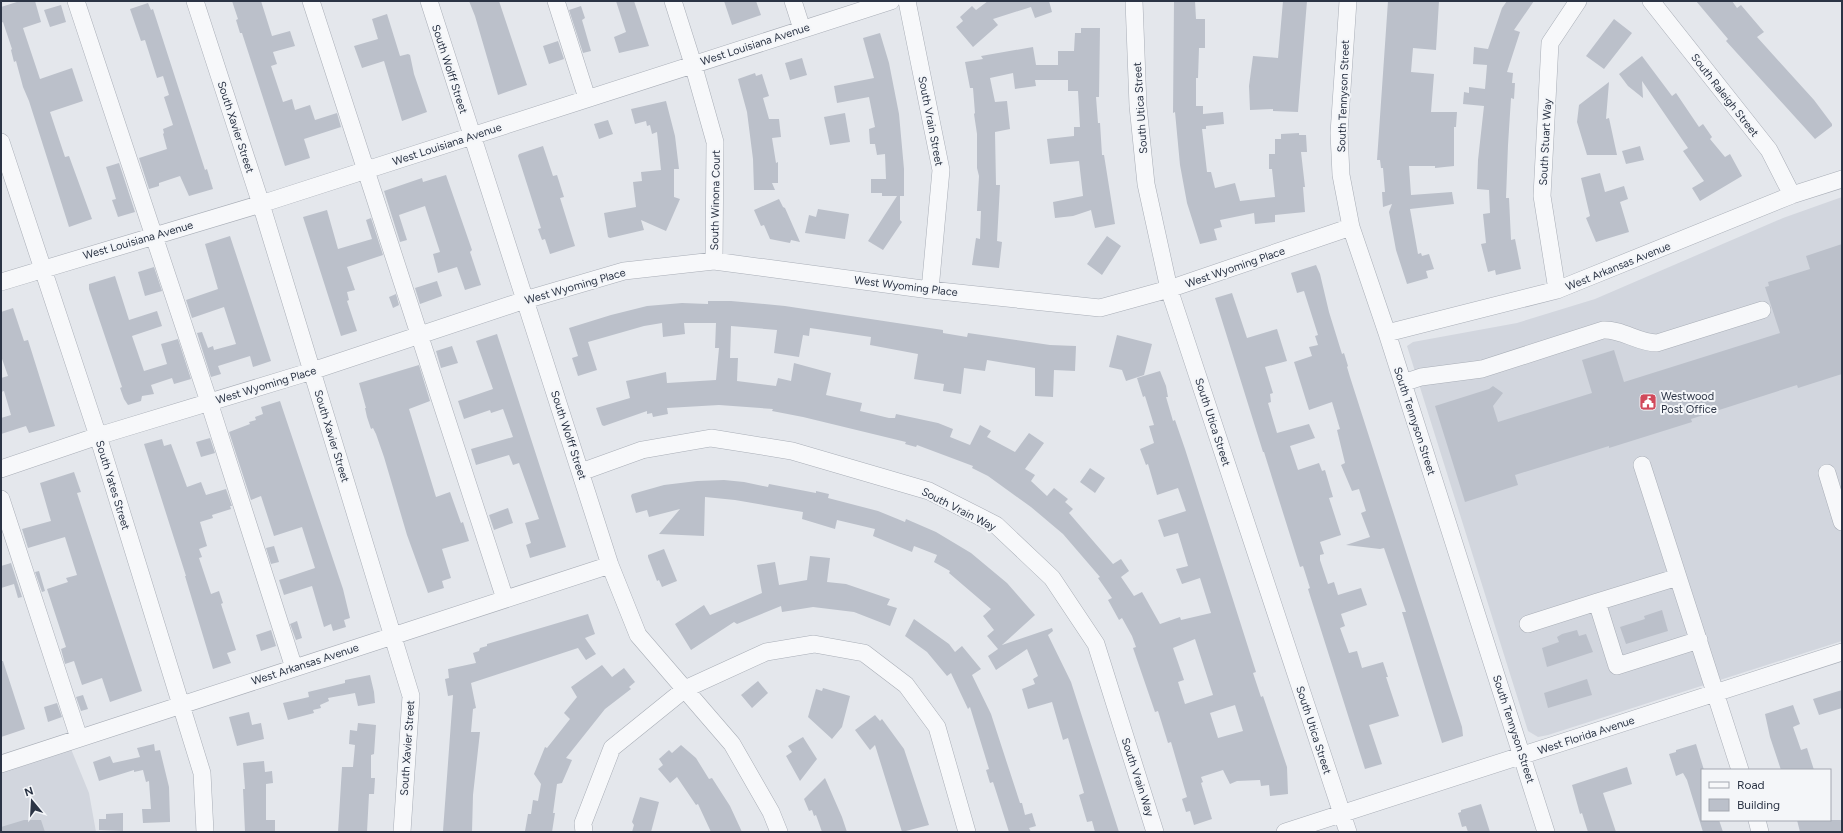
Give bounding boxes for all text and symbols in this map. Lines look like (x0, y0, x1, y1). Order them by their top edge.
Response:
street label: West Louisiana Avenue (699, 21, 811, 68)
street label: South Wolff Street (429, 23, 470, 115)
street label: South Tennyson Street (1335, 39, 1352, 153)
street label: South Raleigh Street (1688, 51, 1761, 139)
street label: South Utica Street (1131, 62, 1150, 154)
street label: South Vrain Street (915, 75, 946, 167)
street label: South Xavier Street (215, 80, 257, 175)
street label: South Stuart Way (1537, 98, 1554, 186)
street label: West Louisiana Avenue (391, 121, 503, 168)
street label: South Winona Court (708, 150, 723, 250)
street label: West Louisiana Avenue (82, 219, 195, 262)
street label: West Arkansas Avenue (1564, 239, 1673, 293)
street label: West Wyoming Place (1184, 244, 1287, 291)
street label: West Wyoming Place (523, 266, 627, 307)
street label: West Wyoming Place (853, 274, 958, 299)
street label: West Wyoming Place (214, 364, 318, 407)
street label: South Tennyson Street (1391, 365, 1438, 477)
street label: South Utica Street (1192, 376, 1233, 468)
street label: South Xavier Street (311, 388, 352, 484)
street label: South Wolff Street (548, 389, 589, 481)
place label: Westwood Post Office (1661, 390, 1717, 416)
public building icon: Westwood Post Office (1638, 392, 1658, 412)
street label: South Yates Street (93, 439, 132, 531)
street label: South Vrain Way (919, 485, 998, 534)
street label: West Arkansas Avenue (250, 641, 360, 688)
street label: South Tennyson Street (1490, 673, 1537, 785)
street label: South Utica Street (1293, 684, 1334, 776)
street label: South Xavier Street (398, 700, 417, 796)
street label: West Florida Avenue (1536, 714, 1636, 757)
street label: South Vrain Way (1119, 736, 1156, 818)
legend (1701, 769, 1831, 821)
text: Road (1737, 778, 1765, 792)
north arrow (12, 781, 52, 821)
text: N (23, 784, 35, 799)
text: Building (1737, 798, 1780, 812)

